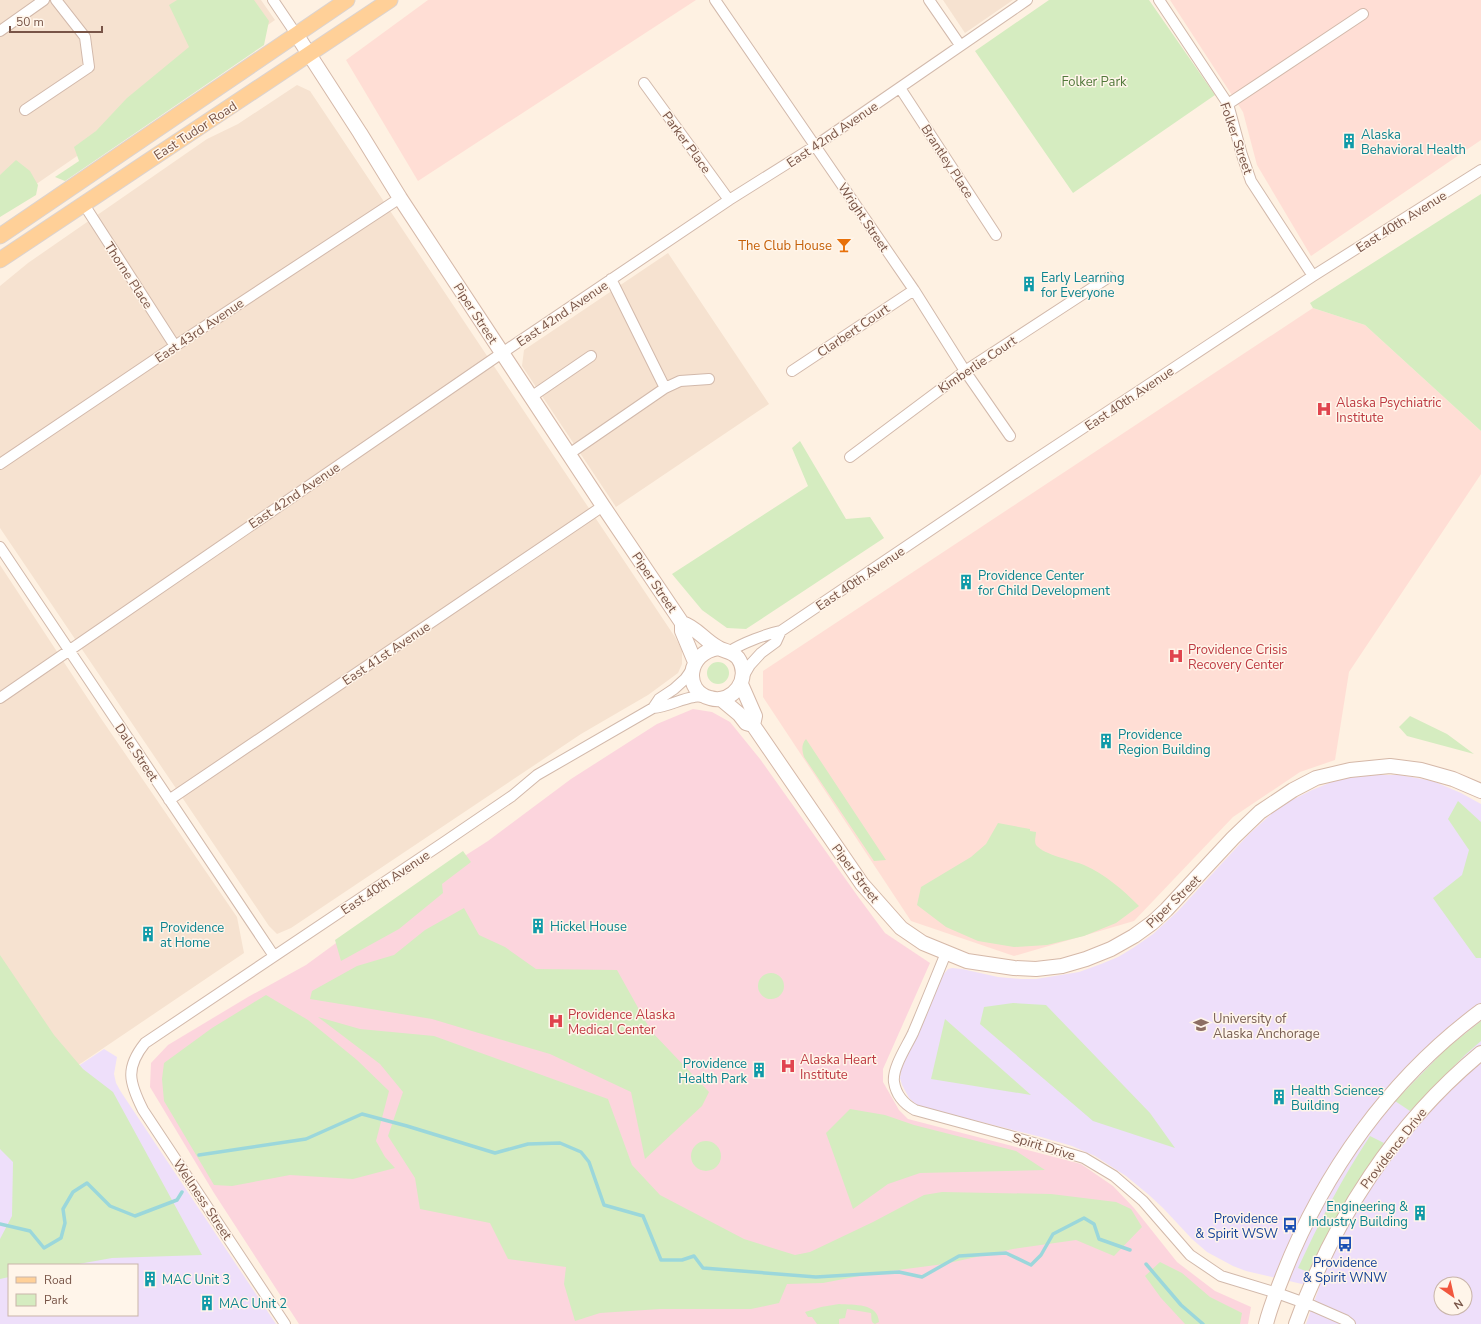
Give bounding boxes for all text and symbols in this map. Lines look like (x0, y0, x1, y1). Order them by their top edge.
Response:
scale bar (10, 8, 102, 34)
text: 50 m (16, 14, 44, 30)
park label: Folker Park (1061, 73, 1127, 91)
street label: East Tudor Road (151, 97, 241, 164)
street label: East 42nd Avenue (783, 98, 882, 172)
street label: Folker Street (1215, 100, 1257, 177)
street label: Parker Place (658, 108, 715, 177)
street label: Brantley Place (917, 121, 978, 202)
place label: Alaska Behavioral Health (1361, 126, 1466, 159)
building icon: Alaska Behavioral Health (1340, 132, 1358, 150)
street label: Wright Street (833, 180, 893, 256)
street label: East 40th Avenue (1353, 187, 1450, 257)
bar icon: The Club House (835, 236, 853, 254)
place label: The Club House (738, 237, 832, 255)
street label: Thorne Place (100, 239, 157, 313)
place label: Early Learning for Everyone (1041, 269, 1125, 302)
building icon: Early Learning for Everyone (1020, 275, 1038, 293)
street label: East 42nd Avenue (513, 277, 612, 351)
street label: Piper Street (449, 280, 502, 348)
street label: East 43rd Avenue (152, 294, 248, 367)
street label: Clarbert Court (814, 300, 894, 362)
street label: Kimberlie Court (935, 332, 1021, 398)
street label: East 40th Avenue (1082, 362, 1178, 435)
place label: Alaska Psychiatric Institute (1336, 394, 1441, 427)
hospital icon: Alaska Psychiatric Institute (1315, 400, 1333, 418)
street label: East 42nd Avenue (245, 459, 344, 533)
street label: East 40th Avenue (813, 542, 909, 615)
street label: Piper Street (627, 549, 681, 617)
place label: Providence Center for Child Development (978, 567, 1110, 600)
building icon: Providence Center for Child Development (957, 573, 975, 591)
street label: East 41st Avenue (339, 618, 434, 690)
place label: Providence Crisis Recovery Center (1188, 641, 1287, 674)
hospital icon: Providence Crisis Recovery Center (1167, 647, 1185, 665)
street label: Dale Street (110, 720, 162, 785)
place label: Providence Region Building (1118, 726, 1211, 759)
building icon: Providence Region Building (1097, 732, 1115, 750)
street label: Piper Street (827, 841, 883, 907)
street label: East 40th Avenue (338, 846, 434, 919)
street label: Piper Street (1143, 871, 1205, 932)
building icon: Hickel House (529, 917, 547, 935)
place label: Hickel House (550, 918, 627, 936)
place label: Providence at Home (160, 919, 224, 952)
building icon: Providence at Home (139, 925, 157, 943)
place label: Providence Alaska Medical Center (568, 1006, 675, 1039)
place label: University of Alaska Anchorage (1213, 1010, 1320, 1043)
hospital icon: Providence Alaska Medical Center (547, 1012, 565, 1030)
school or university icon: University of Alaska Anchorage (1192, 1016, 1210, 1034)
place label: Alaska Heart Institute (800, 1051, 877, 1084)
place label: Providence Health Park (678, 1055, 747, 1088)
hospital icon: Alaska Heart Institute (779, 1057, 797, 1075)
building icon: Providence Health Park (750, 1061, 768, 1079)
place label: Health Sciences Building (1291, 1082, 1384, 1115)
building icon: Health Sciences Building (1270, 1088, 1288, 1106)
street label: Providence Drive (1356, 1104, 1431, 1193)
street label: Spirit Drive (1010, 1129, 1077, 1165)
street label: Wellness Street (168, 1156, 236, 1244)
place label: Engineering & Industry Building (1308, 1198, 1408, 1231)
building icon: Engineering & Industry Building (1411, 1204, 1429, 1222)
place label: Providence & Spirit WSW (1195, 1210, 1278, 1243)
bus stop icon: Providence & Spirit WSW (1281, 1216, 1299, 1234)
bus stop icon: Providence & Spirit WNW (1336, 1235, 1354, 1253)
place label: Providence & Spirit WNW (1303, 1254, 1387, 1287)
legend (8, 1264, 138, 1316)
building icon: MAC Unit 3 (141, 1270, 159, 1288)
place label: MAC Unit 3 (162, 1271, 230, 1289)
text: Road (44, 1272, 72, 1288)
north arrow (1433, 1276, 1473, 1316)
text: Park (44, 1292, 69, 1308)
building icon: MAC Unit 2 (198, 1294, 216, 1312)
place label: MAC Unit 2 (219, 1295, 287, 1313)
text: N (1451, 1295, 1466, 1312)

